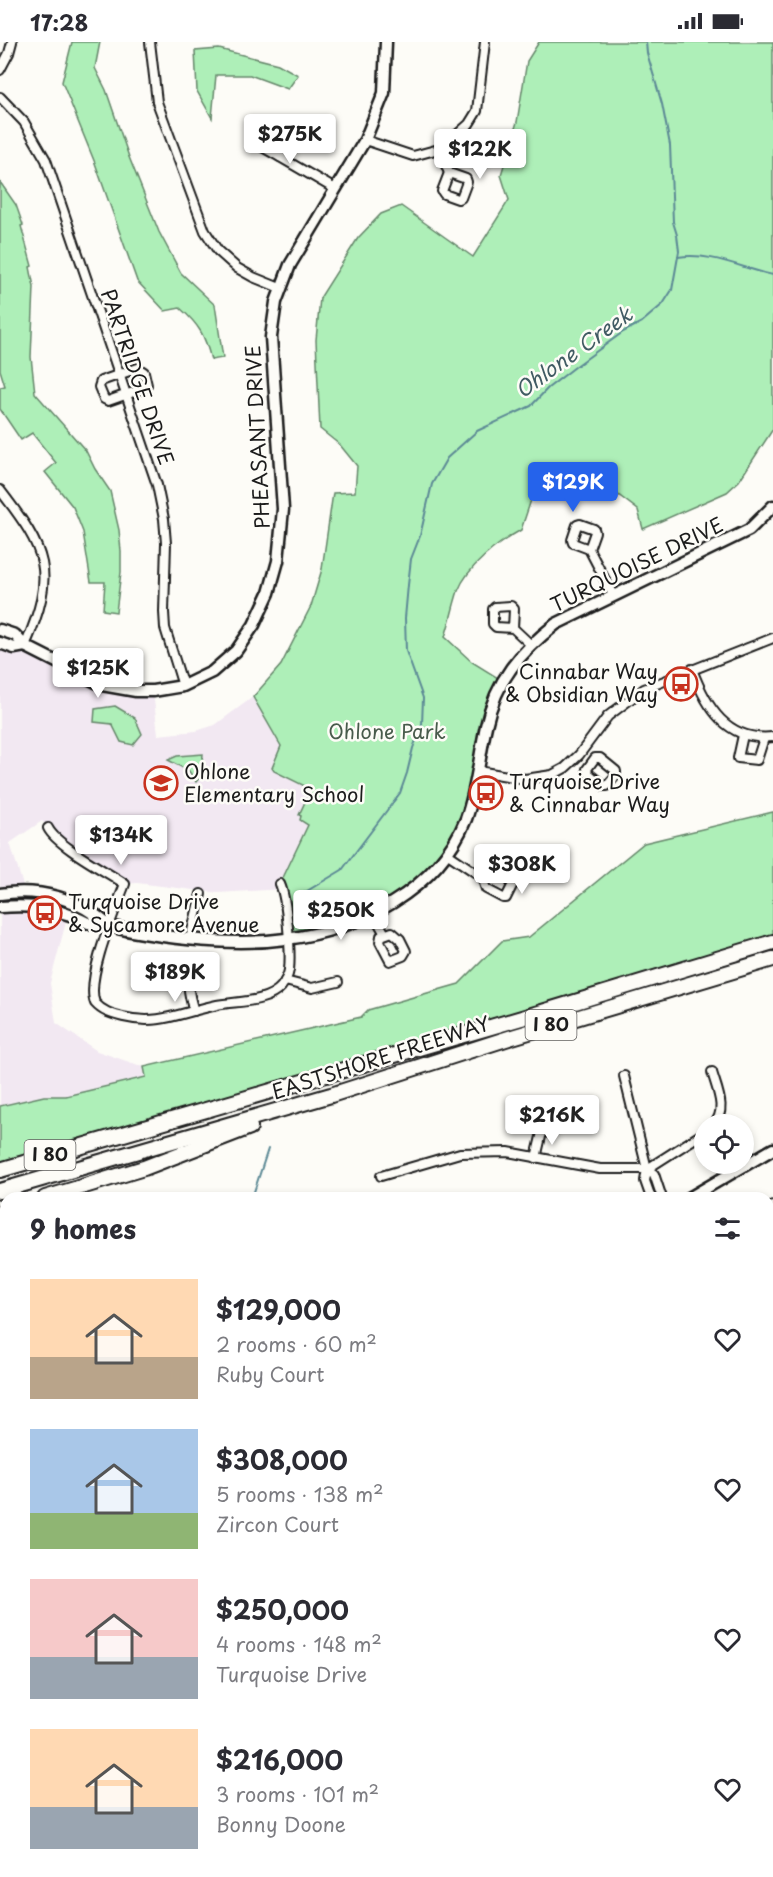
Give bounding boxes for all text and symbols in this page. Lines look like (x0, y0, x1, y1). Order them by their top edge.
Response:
text: 17:28 (30, 5, 88, 38)
pin: $275K (248, 114, 332, 165)
text: $275K (258, 118, 322, 148)
pin: $122K (438, 129, 522, 180)
text: $122K (448, 133, 512, 163)
street label: PARTRIDGE DRIVE (94, 285, 182, 469)
water label: Ohlone Creek (507, 297, 639, 405)
street label: PHEASANT DRIVE (237, 344, 277, 530)
pin: $129K (531, 462, 615, 513)
text: $129K (542, 466, 604, 496)
street label: TURQUOISE DRIVE (545, 509, 728, 619)
pin: $125K (56, 648, 140, 699)
text: $125K (67, 652, 129, 682)
place label: Cinnabar Way & Obsidian Way (505, 656, 658, 709)
bus stop icon: Cinnabar Way & Obsidian Way (663, 666, 699, 702)
park label: Ohlone Park (328, 716, 446, 746)
place label: Ohlone Elementary School (184, 756, 364, 809)
school or university icon: Ohlone Elementary School (143, 765, 179, 801)
place label: Turquoise Drive & Cinnabar Way (509, 766, 670, 819)
bus stop icon: Turquoise Drive & Cinnabar Way (468, 775, 504, 811)
pin: $134K (79, 815, 163, 866)
text: $134K (89, 819, 153, 849)
pin: $308K (480, 844, 564, 895)
text: $308K (488, 848, 556, 878)
place label: Turquoise Drive & Sycamore Avenue (68, 886, 260, 939)
pin: $250K (299, 890, 383, 941)
text: $250K (307, 894, 375, 924)
bus stop icon: Turquoise Drive & Sycamore Avenue (27, 895, 63, 931)
pin: $189K (133, 952, 217, 1003)
text: $189K (145, 956, 205, 986)
street label: EASTSHORE FREEWAY (268, 1008, 494, 1107)
road number: I 80 (526, 1010, 576, 1040)
pin: $216K (510, 1095, 594, 1146)
text: $216K (519, 1099, 585, 1129)
map controls (694, 1114, 754, 1174)
button: locate (694, 1114, 754, 1174)
road number: I 80 (25, 1140, 76, 1170)
text: 9 homes (30, 1209, 136, 1248)
icon: filters (711, 1212, 744, 1245)
text: $129,000 (216, 1290, 341, 1329)
icon: home (78, 1303, 150, 1375)
icon: heart (711, 1323, 744, 1356)
text: 2 rooms · 60 m² (216, 1329, 377, 1359)
text: Ruby Court (216, 1359, 325, 1389)
text: $308,000 (216, 1440, 348, 1479)
icon: home (78, 1453, 150, 1525)
icon: heart (711, 1473, 744, 1506)
text: 5 rooms · 138 m² (216, 1479, 384, 1509)
text: Zircon Court (216, 1509, 339, 1539)
text: $250,000 (216, 1590, 349, 1629)
icon: home (78, 1603, 150, 1675)
icon: heart (711, 1623, 744, 1656)
text: 4 rooms · 148 m² (216, 1629, 382, 1659)
text: Turquoise Drive (216, 1659, 367, 1689)
text: $216,000 (216, 1740, 343, 1779)
icon: home (78, 1753, 150, 1825)
icon: heart (711, 1773, 744, 1806)
text: 3 rooms · 101 m² (216, 1779, 379, 1809)
text: Bonny Doone (216, 1809, 346, 1839)

